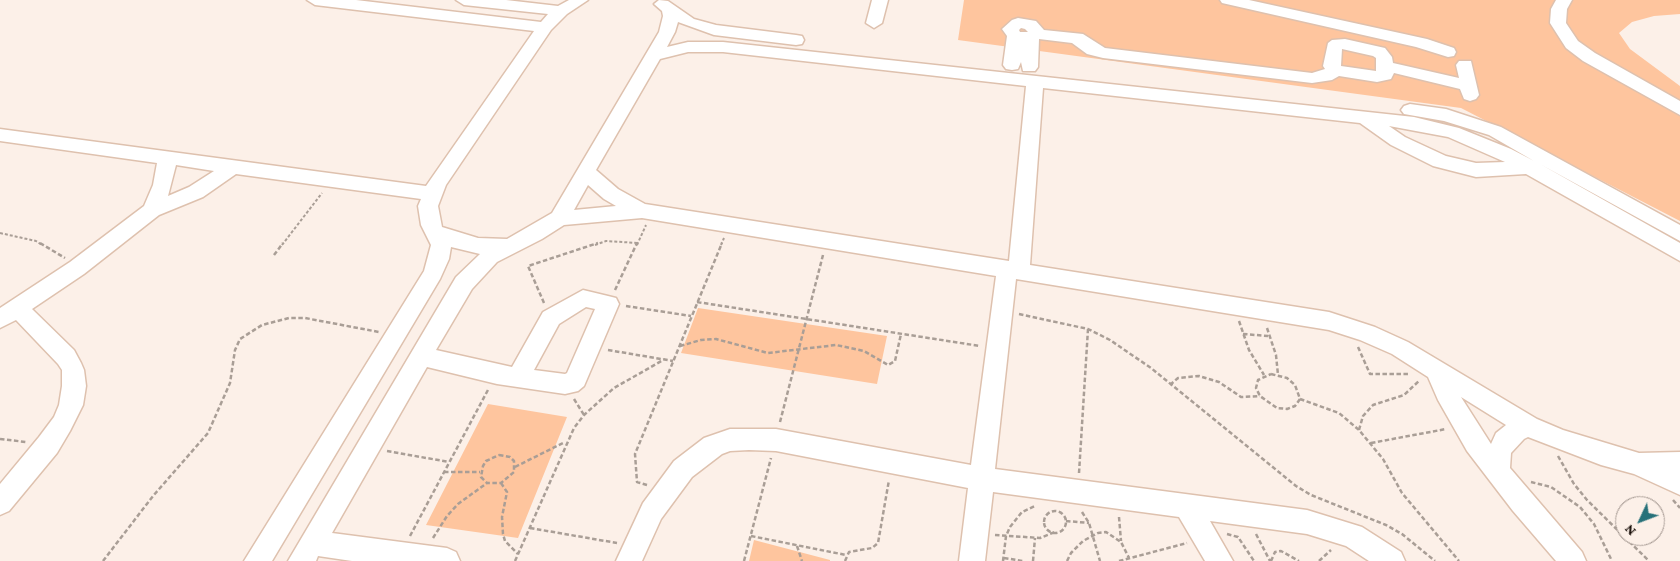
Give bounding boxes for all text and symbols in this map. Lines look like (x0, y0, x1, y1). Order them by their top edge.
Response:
north arrow (1615, 496, 1665, 546)
text: N (1621, 522, 1639, 540)

